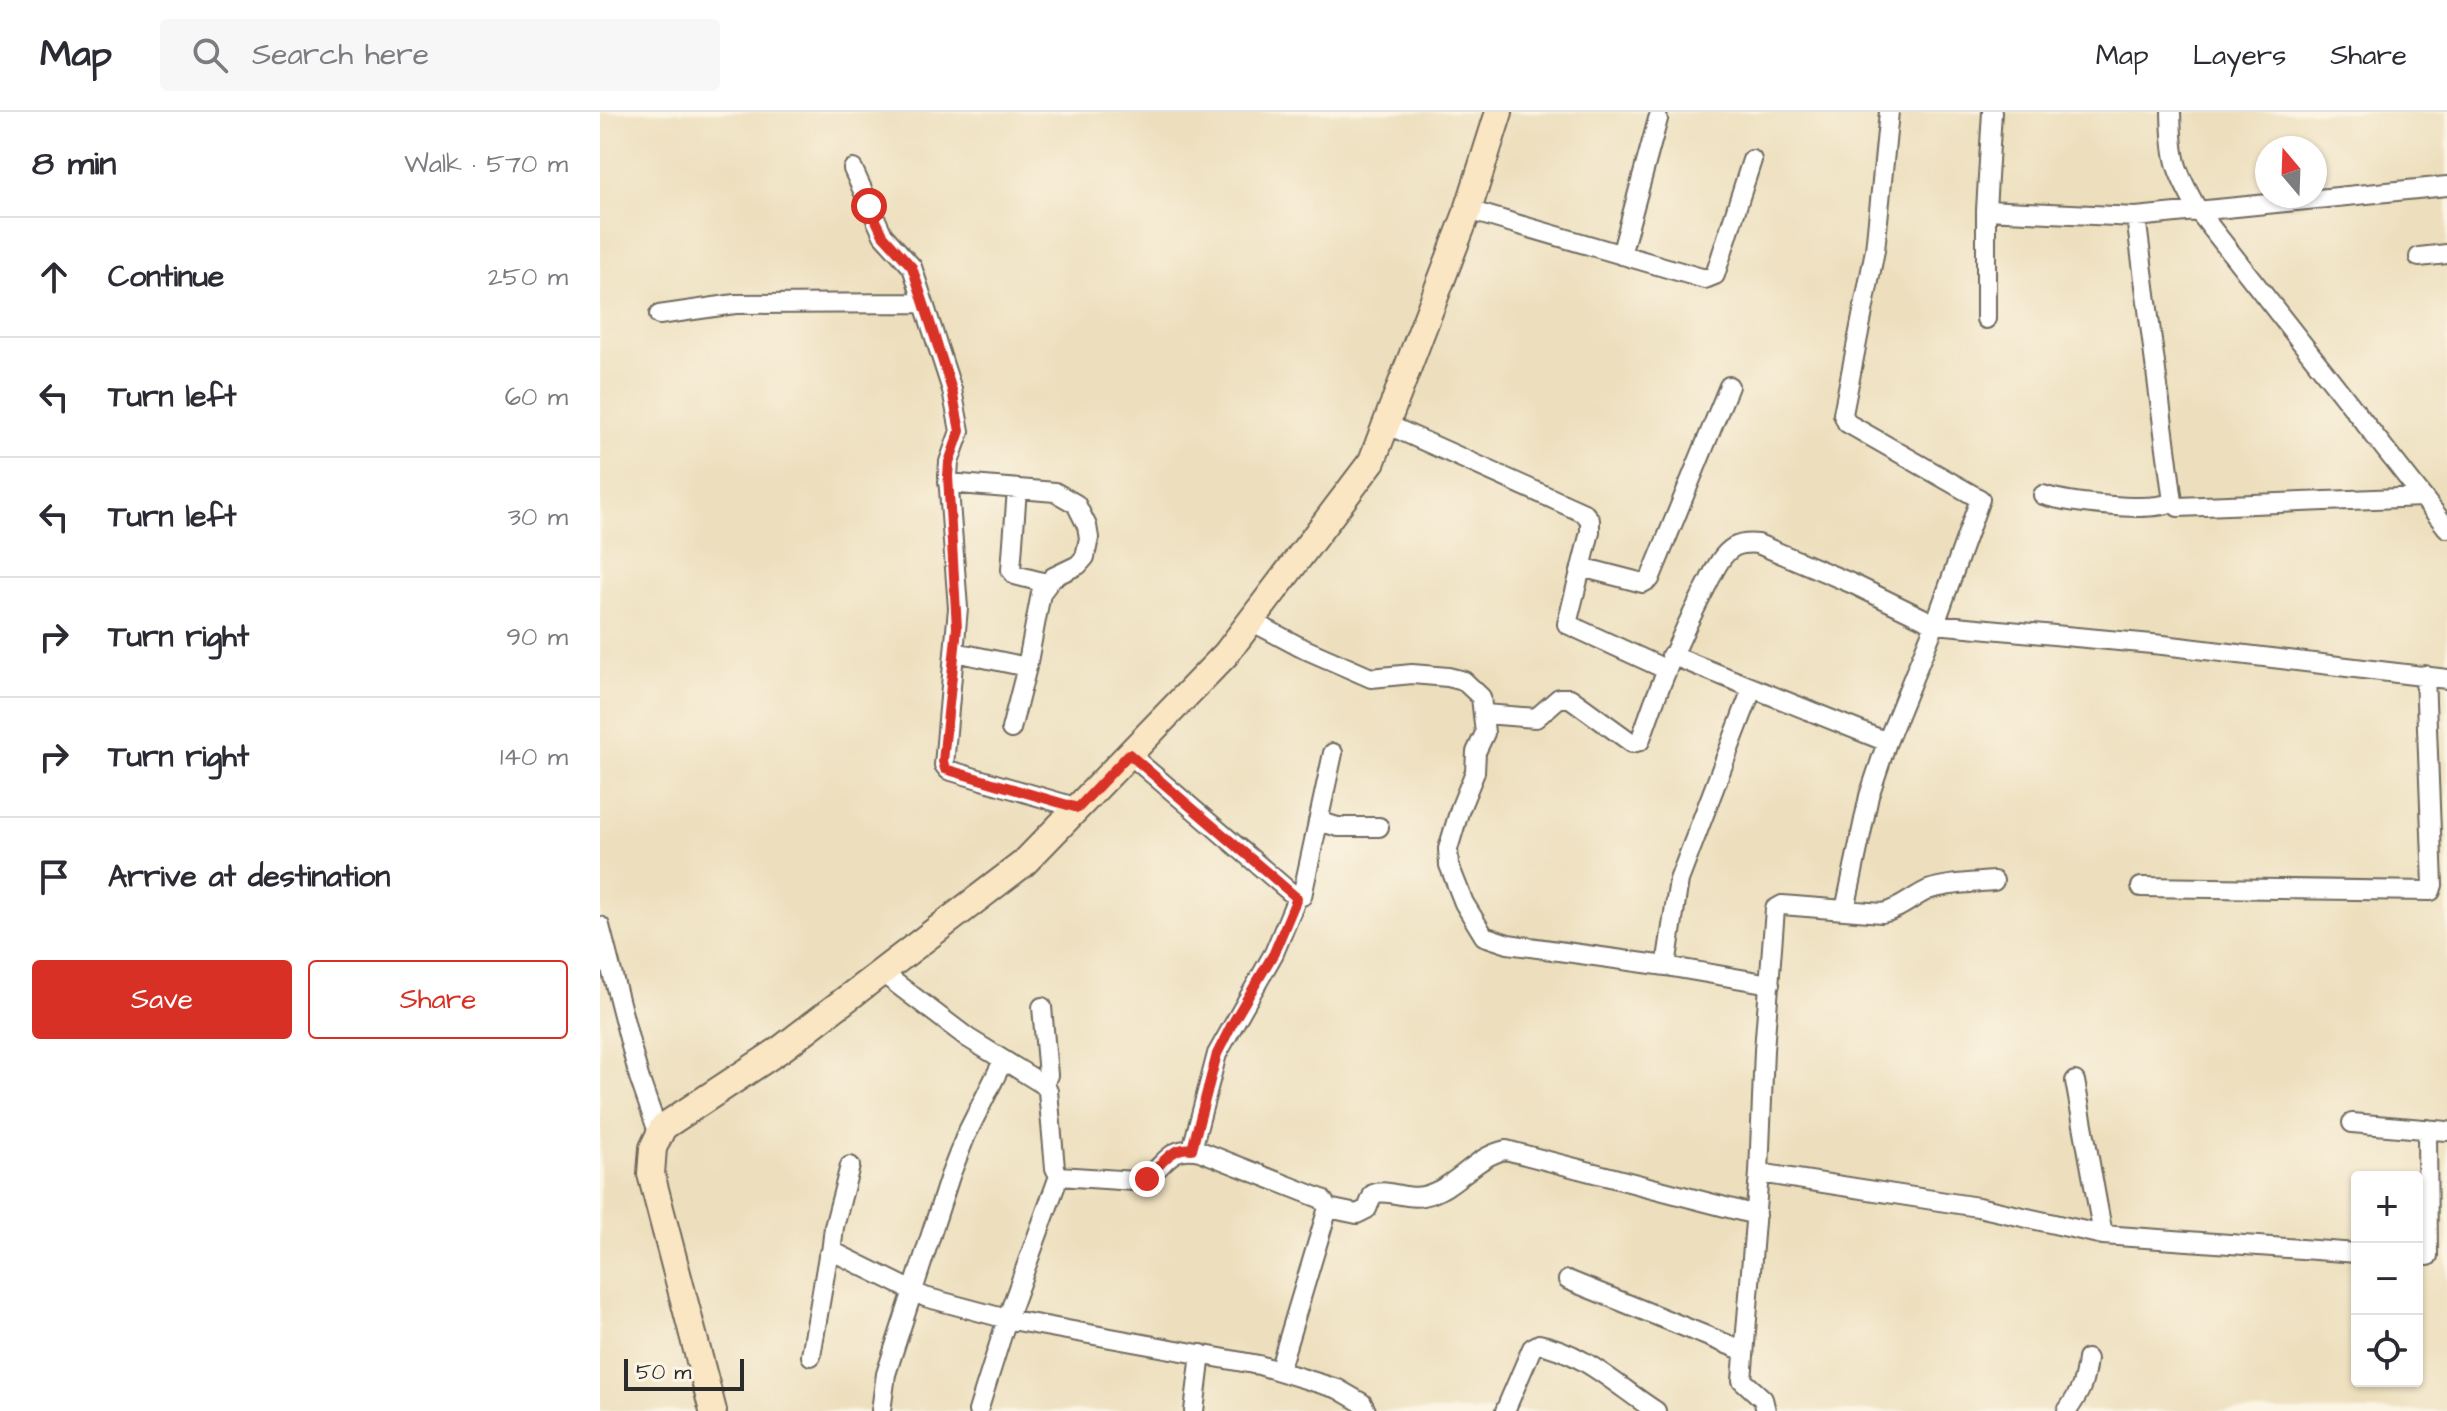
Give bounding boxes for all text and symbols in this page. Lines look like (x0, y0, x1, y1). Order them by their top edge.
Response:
search box (160, 19, 720, 91)
text: Map (40, 29, 112, 81)
icon: search (188, 33, 232, 77)
text: Search here (252, 34, 429, 76)
text: Map (2096, 36, 2149, 75)
text: Layers (2193, 36, 2286, 75)
text: Share (2330, 36, 2407, 75)
north arrow (2255, 136, 2327, 208)
text: 8 min (32, 140, 116, 188)
text: Walk · 570 m (404, 146, 568, 182)
route start (851, 188, 887, 224)
icon: ahead (32, 255, 76, 299)
text: Continue (108, 256, 224, 298)
text: 250 m (488, 259, 568, 295)
icon: left (32, 375, 76, 419)
text: Turn left (108, 376, 236, 418)
text: 60 m (505, 379, 568, 415)
icon: left (32, 495, 76, 539)
text: Turn left (108, 496, 236, 538)
text: 30 m (508, 499, 568, 535)
icon: right (32, 615, 76, 659)
text: Turn right (108, 616, 249, 658)
text: 90 m (506, 619, 568, 655)
icon: right (32, 735, 76, 779)
text: Turn right (108, 736, 249, 778)
text: 140 m (500, 739, 568, 775)
icon: arrive (32, 855, 76, 899)
text: Arrive at destination (108, 856, 390, 898)
button: Save (32, 960, 292, 1039)
button: Share (308, 960, 568, 1039)
route end (1129, 1161, 1165, 1197)
map controls (2351, 1171, 2423, 1387)
button: + (2351, 1171, 2423, 1243)
button: − (2351, 1243, 2423, 1315)
button: locate (2351, 1315, 2423, 1387)
scale bar (624, 1355, 744, 1391)
text: 50 m (636, 1357, 691, 1388)

